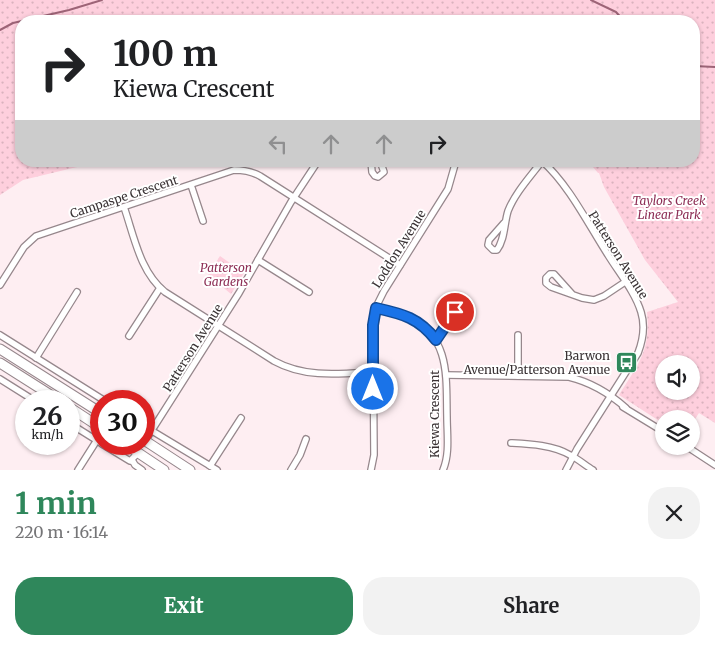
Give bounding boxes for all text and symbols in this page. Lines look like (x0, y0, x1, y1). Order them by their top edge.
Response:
text: 100 m (113, 32, 218, 76)
icon: right (30, 35, 95, 100)
text: Kiewa Crescent (113, 75, 274, 103)
icon: left (264, 130, 292, 158)
icon: ahead (317, 130, 345, 158)
icon: ahead (370, 130, 398, 158)
icon: right (423, 130, 451, 158)
street label: Campaspe Crescent (68, 172, 180, 221)
park label: Taylors Creek Linear Park (633, 193, 706, 222)
street label: Loddon Avenue (369, 207, 429, 291)
street label: Patterson Avenue (585, 208, 651, 301)
park label: Patterson Gardens (200, 260, 252, 289)
pin (434, 291, 476, 333)
icon: arrive (441, 298, 469, 326)
street label: Patterson Avenue (160, 301, 226, 394)
place label: Barwon Avenue/Patterson Avenue (462, 348, 610, 377)
bus stop icon: Barwon Avenue/Patterson Avenue (614, 351, 638, 375)
map controls (655, 355, 700, 455)
button: sound (655, 355, 700, 400)
position arrow (346, 362, 398, 414)
street label: Kiewa Crescent (427, 370, 442, 458)
speed limit sign: 30 (90, 390, 155, 455)
text: 26 (33, 400, 62, 432)
button: layers (655, 410, 700, 455)
text: km/h (32, 427, 63, 442)
text: 1 min (15, 484, 97, 522)
button: close (648, 487, 700, 539)
text: 220 m · 16:14 (15, 522, 108, 542)
button: Exit (15, 577, 353, 635)
button: Share (363, 577, 700, 635)

